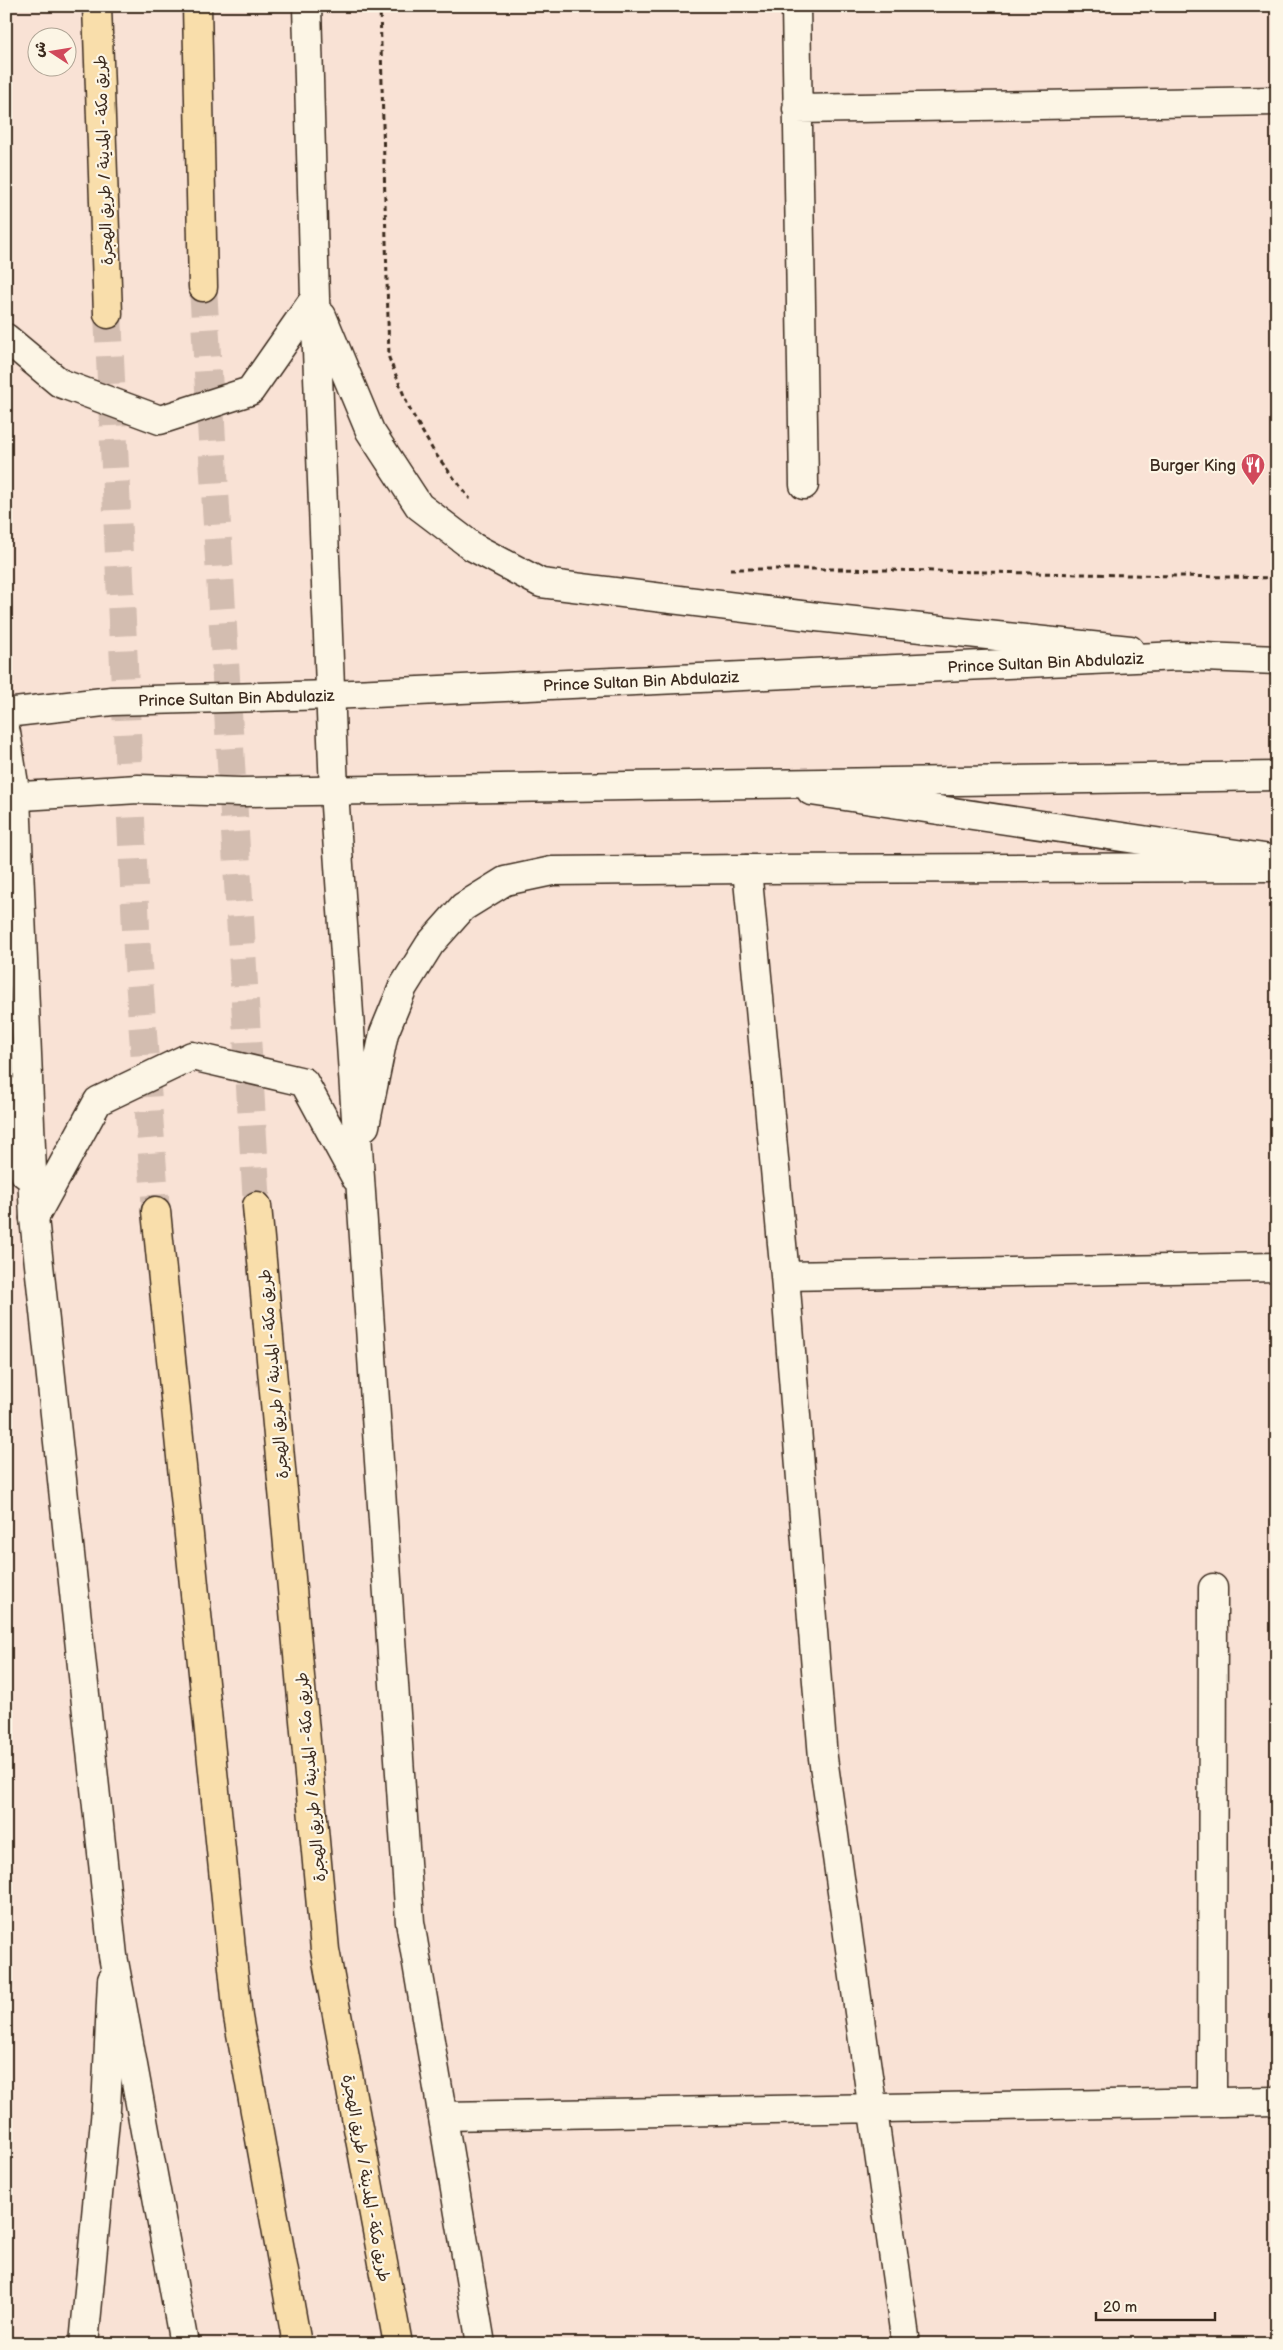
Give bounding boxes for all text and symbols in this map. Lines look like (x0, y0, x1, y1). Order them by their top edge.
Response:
north arrow (28, 28, 78, 78)
text: ش (30, 40, 50, 59)
street label: طريق مكة - المدينة / طريق الهجرة (91, 54, 118, 265)
restaurant icon: Burger King (1240, 452, 1266, 486)
place label: Burger King (1150, 457, 1236, 476)
street label: Prince Sultan Bin Abdulaziz (947, 650, 1144, 678)
street label: Prince Sultan Bin Abdulaziz (543, 668, 740, 696)
street label: Prince Sultan Bin Abdulaziz (138, 687, 335, 711)
street label: طريق مكة - المدينة / طريق الهجرة (256, 1268, 293, 1480)
street label: طريق مكة - المدينة / طريق الهجرة (293, 1671, 330, 1883)
street label: طريق مكة - المدينة / طريق الهجرة (338, 2073, 393, 2284)
scale bar (1096, 2290, 1214, 2322)
text: 20 m (1103, 2298, 1137, 2317)

